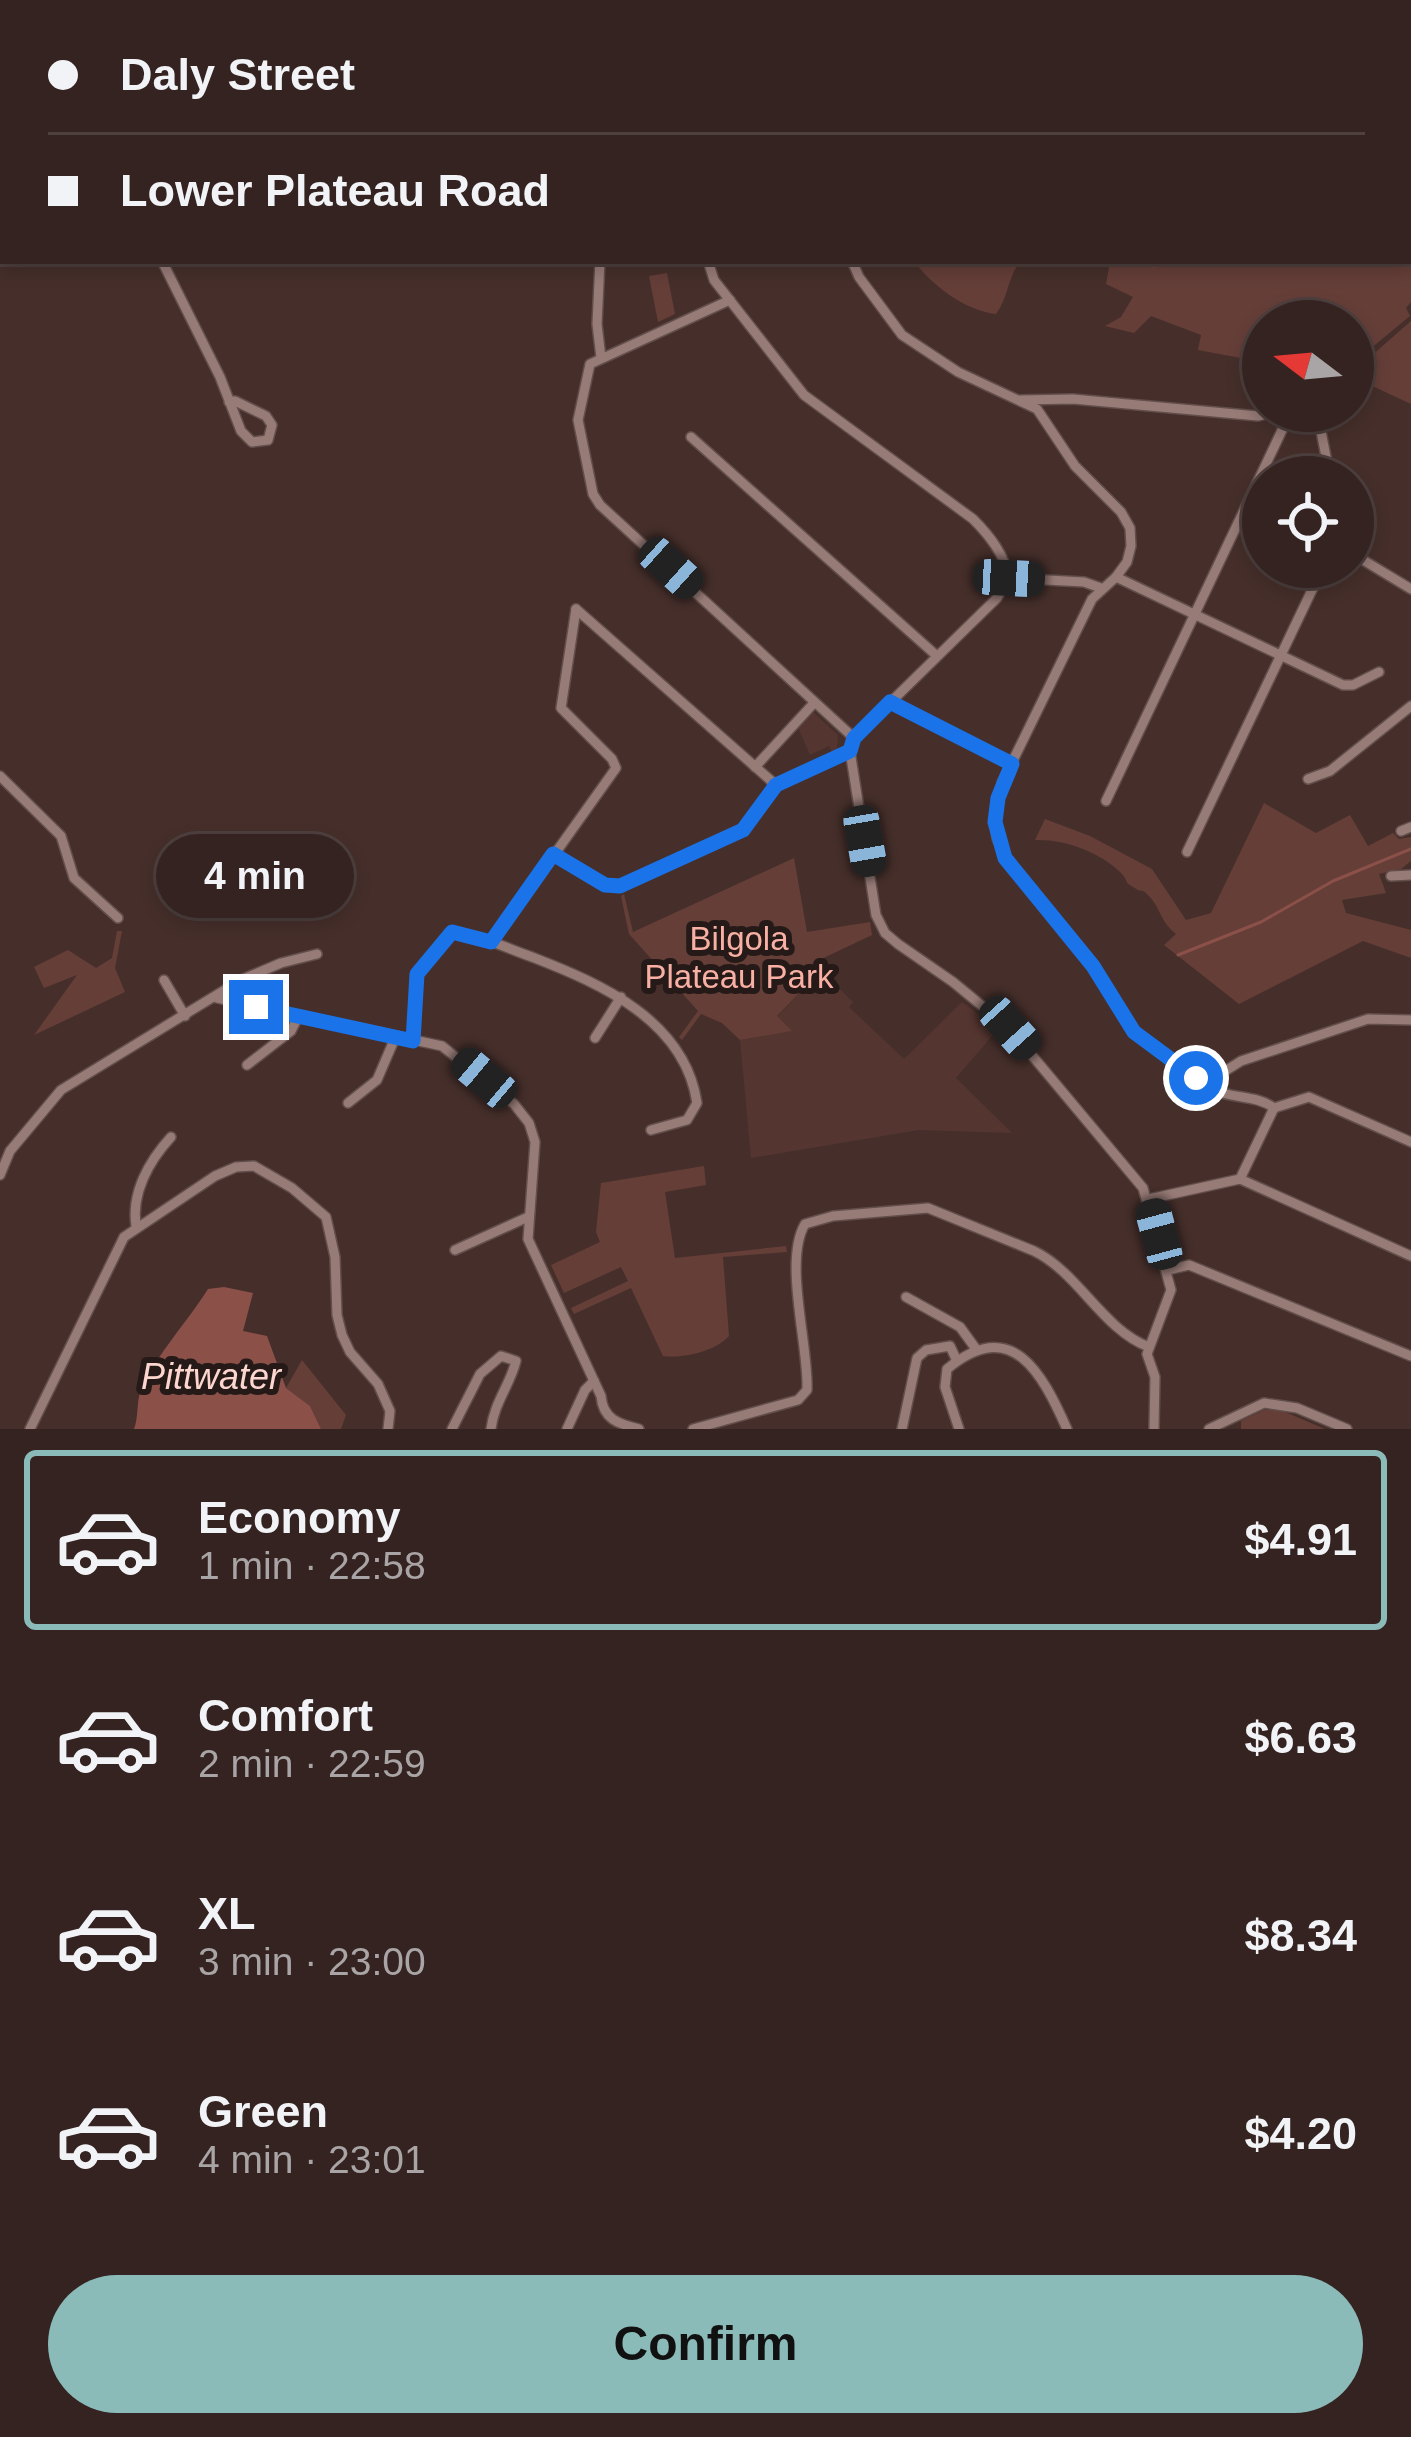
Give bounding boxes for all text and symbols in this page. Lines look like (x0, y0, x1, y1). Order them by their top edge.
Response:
text: Daly Street (120, 49, 355, 100)
text: Lower Plateau Road (120, 165, 550, 216)
north arrow (1242, 300, 1374, 432)
map controls (1242, 300, 1374, 588)
button: locate (1242, 456, 1374, 588)
car (632, 531, 710, 605)
car (972, 558, 1046, 598)
car (841, 802, 889, 880)
callout: 4 min (157, 833, 355, 917)
text: 4 min (204, 854, 306, 897)
park label: Bilgola Plateau Park (645, 920, 834, 995)
route end (229, 980, 283, 1034)
car (973, 989, 1047, 1067)
car (445, 1041, 523, 1115)
route start (1169, 1051, 1223, 1105)
car (1132, 1195, 1186, 1273)
water label: Pittwater (141, 1356, 283, 1397)
icon: car (54, 1486, 162, 1594)
text: Economy (198, 1492, 401, 1543)
text: $4.91 (1244, 1514, 1357, 1565)
text: 1 min · 22:58 (198, 1544, 426, 1587)
icon: car (54, 1684, 162, 1792)
text: Comfort (198, 1690, 373, 1741)
text: $6.63 (1244, 1712, 1357, 1763)
text: 2 min · 22:59 (198, 1742, 426, 1785)
icon: car (54, 1882, 162, 1990)
text: XL (198, 1888, 256, 1939)
text: $8.34 (1244, 1910, 1357, 1961)
text: 3 min · 23:00 (198, 1940, 426, 1983)
icon: car (54, 2080, 162, 2188)
text: Green (198, 2086, 328, 2137)
text: $4.20 (1244, 2108, 1357, 2159)
text: 4 min · 23:01 (198, 2138, 426, 2181)
button: Confirm (48, 2275, 1363, 2413)

